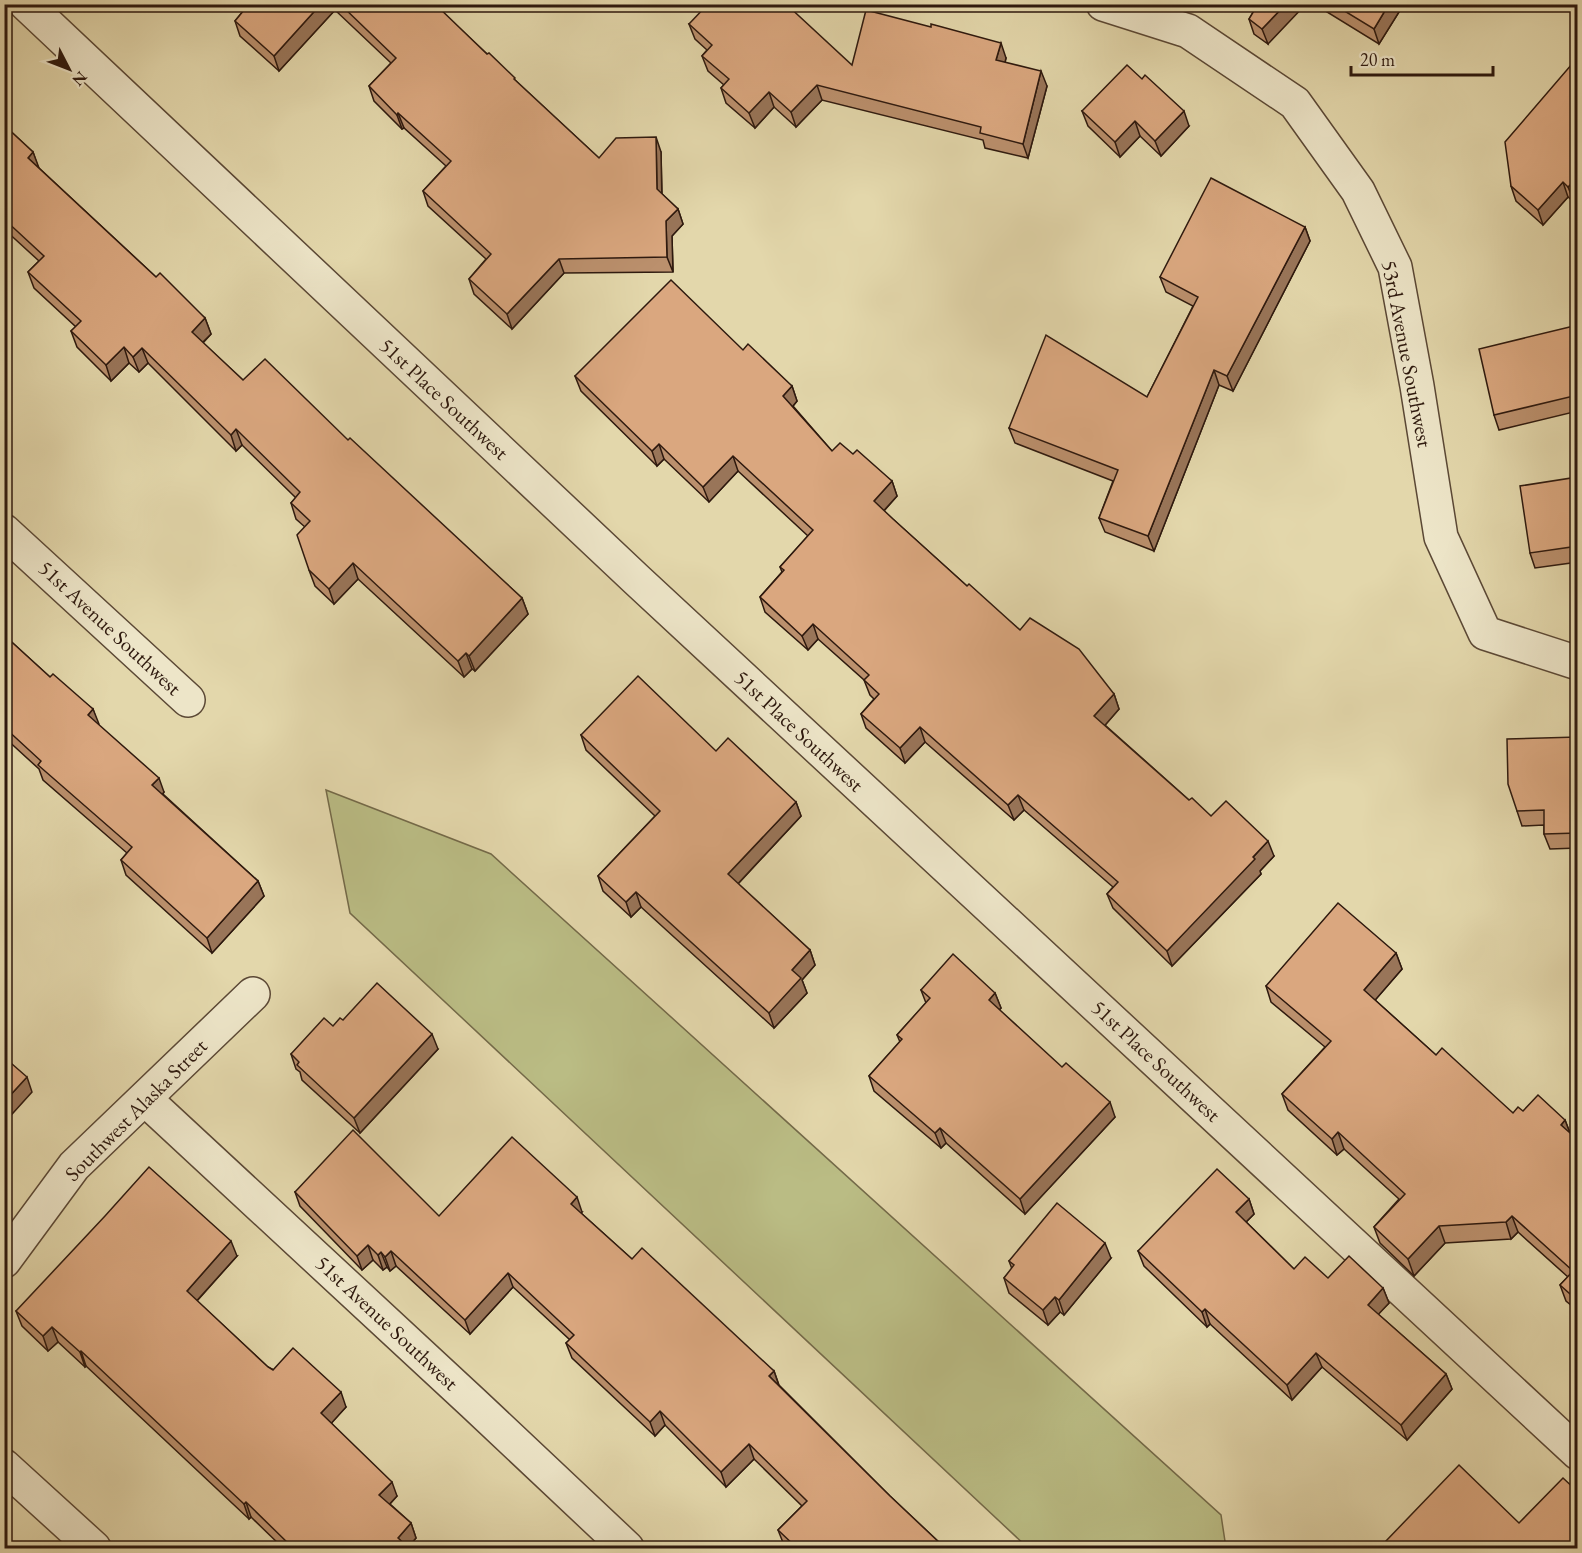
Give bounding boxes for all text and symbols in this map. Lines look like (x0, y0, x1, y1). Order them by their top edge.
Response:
north arrow (39, 39, 99, 99)
scale bar (1351, 39, 1494, 77)
text: 20 m (1360, 48, 1395, 71)
text: N (68, 67, 92, 91)
street label: 53rd Avenue Southwest (1376, 258, 1439, 450)
street label: 51st Place Southwest (374, 332, 515, 466)
street label: 51st Avenue Southwest (33, 554, 188, 701)
street label: 51st Place Southwest (729, 664, 870, 798)
street label: 51st Place Southwest (1086, 994, 1227, 1128)
street label: Southwest Alaska Street (59, 1032, 213, 1187)
street label: 51st Avenue Southwest (310, 1249, 465, 1396)

